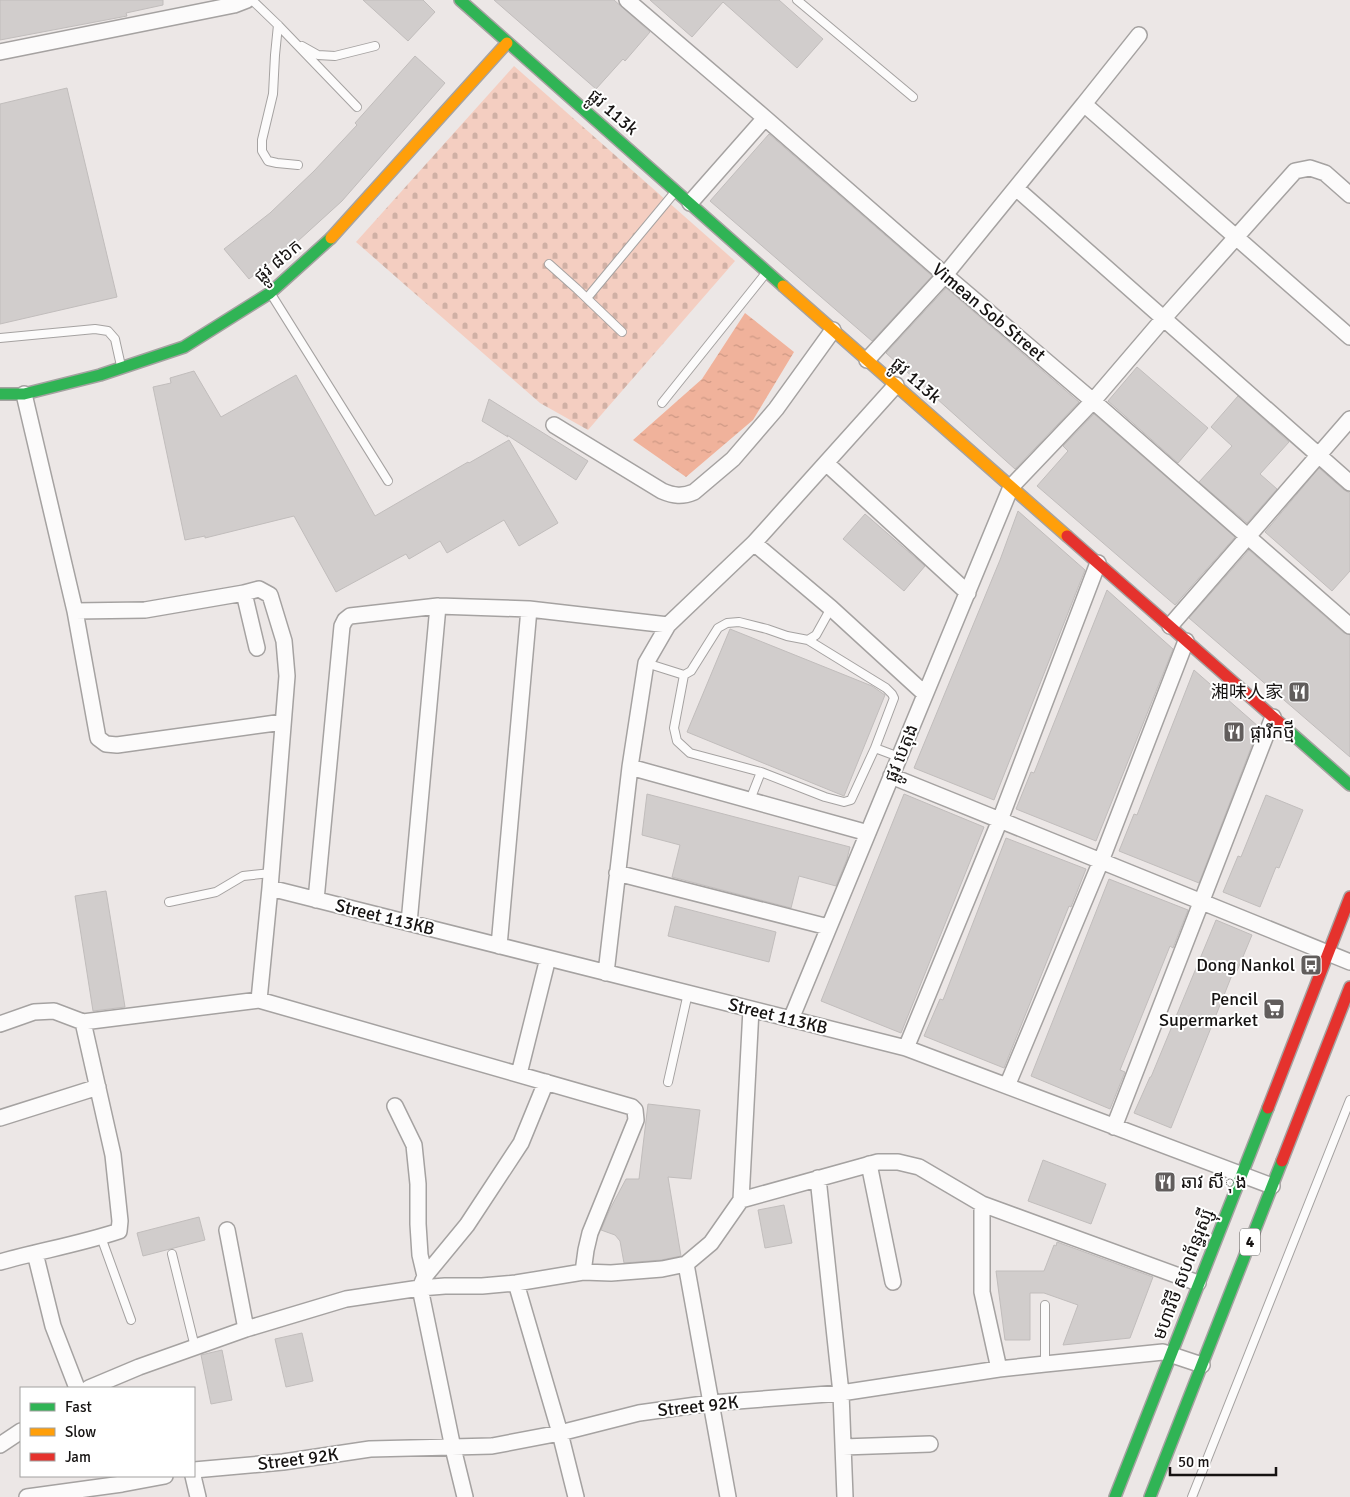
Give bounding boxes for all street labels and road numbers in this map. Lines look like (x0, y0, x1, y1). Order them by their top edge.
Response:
street label: ផ្លូវ 113k (580, 84, 643, 144)
street label: ផ្លូវ ៨៦ក (250, 235, 310, 291)
street label: Vimean Sob Street (928, 258, 1050, 366)
street label: ផ្លូវ 113k (883, 352, 946, 412)
street label: ផ្លូវ បេតុង (879, 721, 928, 787)
street label: Street 113KB (333, 894, 437, 940)
street label: Street 113KB (726, 993, 830, 1039)
street label: មហាវិថី សហព័ន្ធរុស្ស៊ី (1147, 1205, 1223, 1344)
road number: 4 (1240, 1228, 1260, 1256)
street label: Street 92K (657, 1391, 740, 1421)
street label: Street 92K (256, 1443, 340, 1475)

